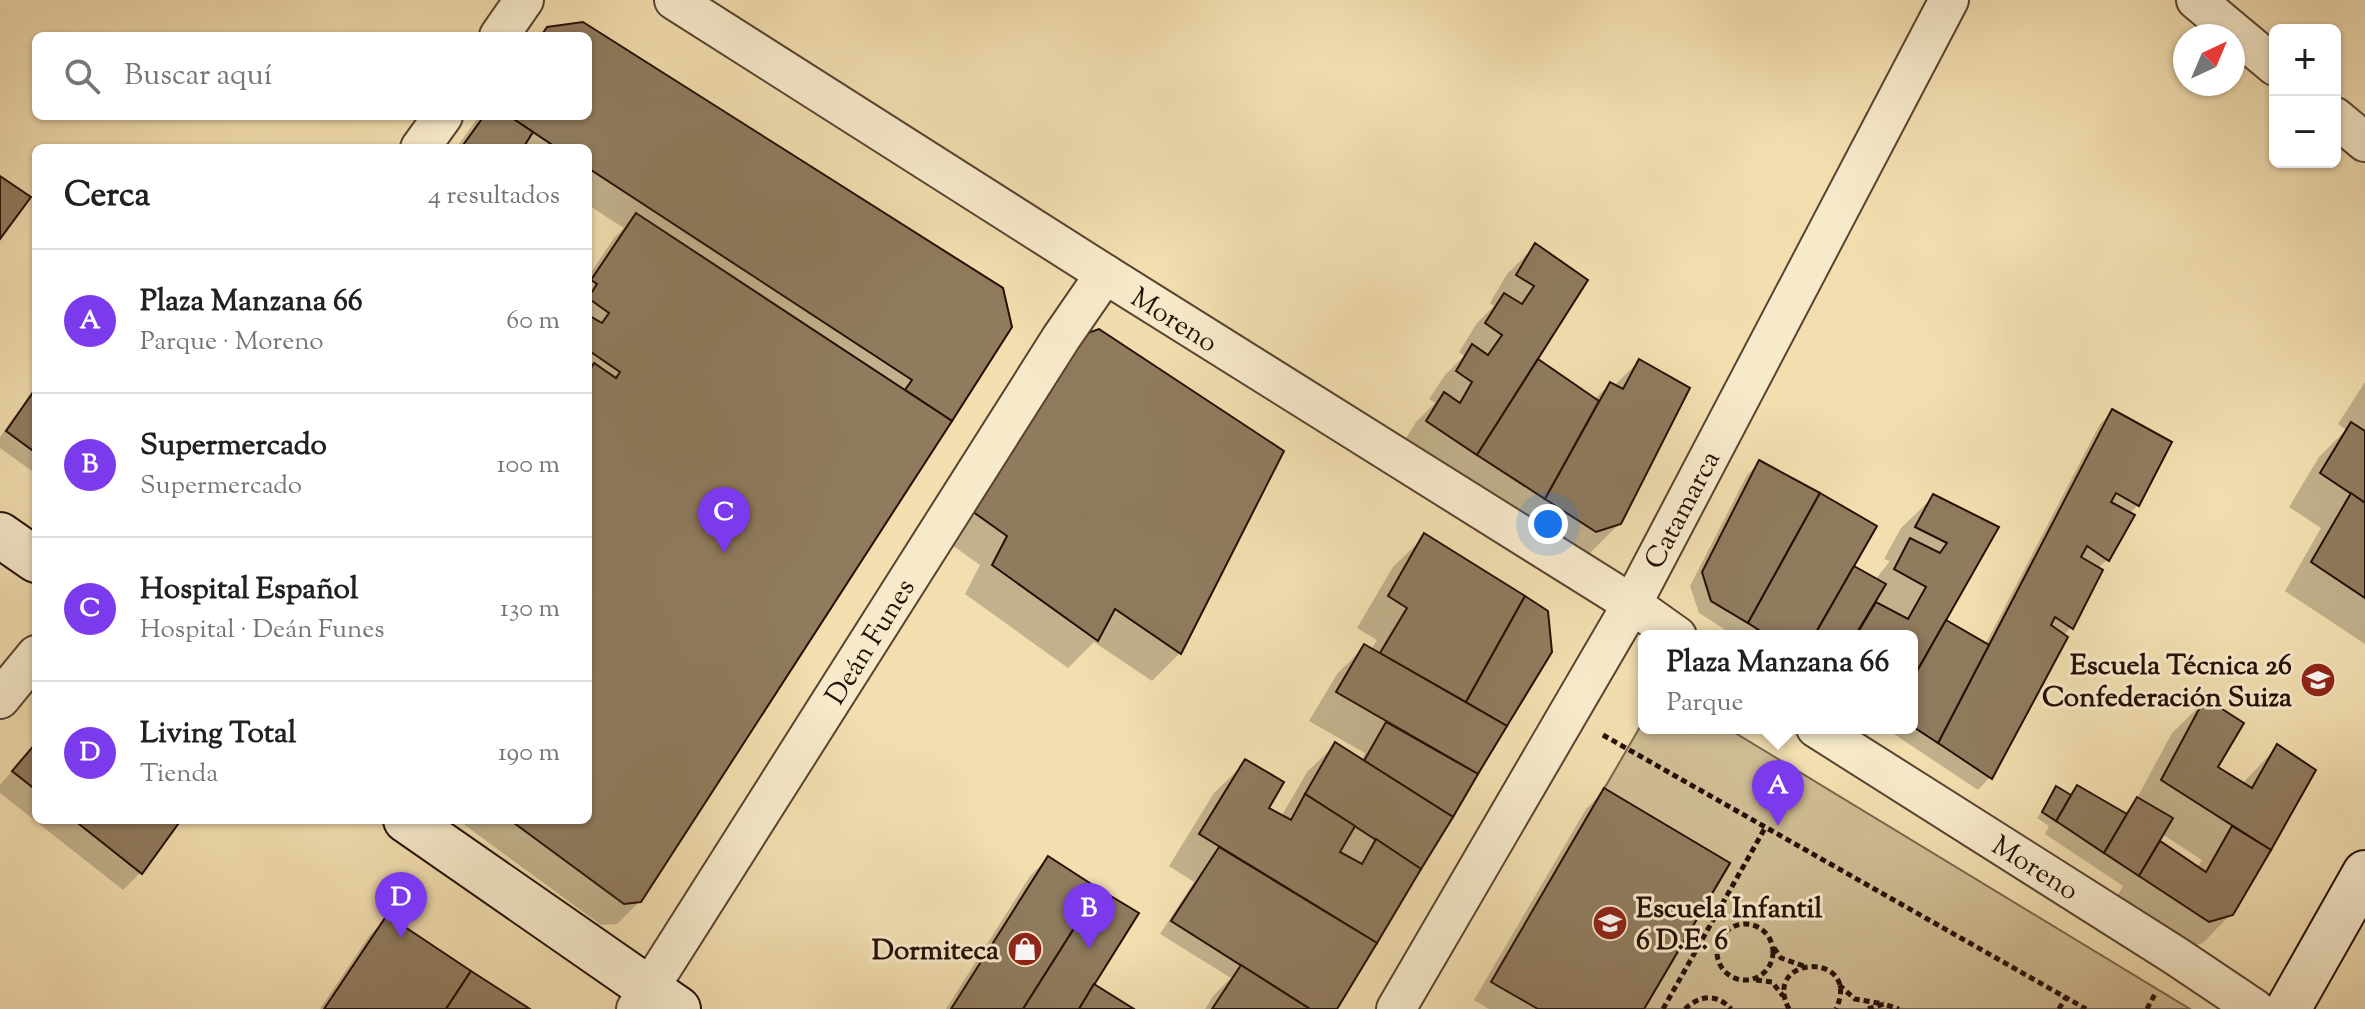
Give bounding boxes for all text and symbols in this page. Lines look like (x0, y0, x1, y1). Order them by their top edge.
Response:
north arrow (2173, 24, 2245, 96)
map controls (2269, 24, 2341, 168)
button: + (2269, 24, 2341, 96)
search box (32, 32, 592, 120)
icon: search (60, 54, 104, 98)
text: Buscar aquí (124, 55, 272, 98)
button: − (2269, 96, 2341, 168)
text: Cerca (64, 172, 150, 221)
text: 4 resultados (428, 178, 560, 215)
street label: Moreno (1122, 279, 1225, 364)
text: Plaza Manzana 66 (140, 281, 363, 324)
text: A (79, 303, 101, 340)
text: 60 m (506, 303, 560, 340)
text: Parque · Moreno (140, 324, 324, 361)
text: Supermercado (140, 425, 327, 468)
street label: Catamarca (1636, 444, 1732, 577)
text: B (82, 447, 98, 484)
text: 100 m (497, 447, 560, 484)
text: Supermercado (140, 468, 302, 505)
pin: C (698, 487, 750, 553)
your location (1528, 504, 1568, 544)
text: Hospital Español (140, 569, 358, 612)
street label: Deán Funes (817, 572, 926, 713)
text: C (80, 591, 100, 628)
text: 130 m (500, 591, 560, 628)
text: Hospital · Deán Funes (140, 612, 384, 649)
popup (1638, 630, 1918, 734)
text: Plaza Manzana 66 (1667, 642, 1889, 685)
place label: Escuela Técnica 26 Confederación Suiza (2042, 647, 2292, 719)
school or university icon: Escuela Técnica 26 Confederación Suiza (2299, 661, 2337, 699)
text: Parque (1667, 685, 1744, 722)
text: Living Total (140, 713, 296, 756)
text: D (80, 735, 100, 772)
text: 190 m (498, 735, 560, 772)
text: Tienda (140, 756, 218, 793)
pin: A (1752, 760, 1804, 826)
street label: Moreno (1983, 827, 2086, 912)
pin: D (375, 872, 427, 938)
pin: B (1063, 883, 1115, 949)
place label: Escuela Infantil 6 D.E. 6 (1636, 890, 1822, 962)
school or university icon: Escuela Infantil 6 D.E. 6 (1591, 904, 1629, 942)
shop icon: Dormiteca (1006, 930, 1044, 968)
place label: Dormiteca (872, 932, 999, 972)

